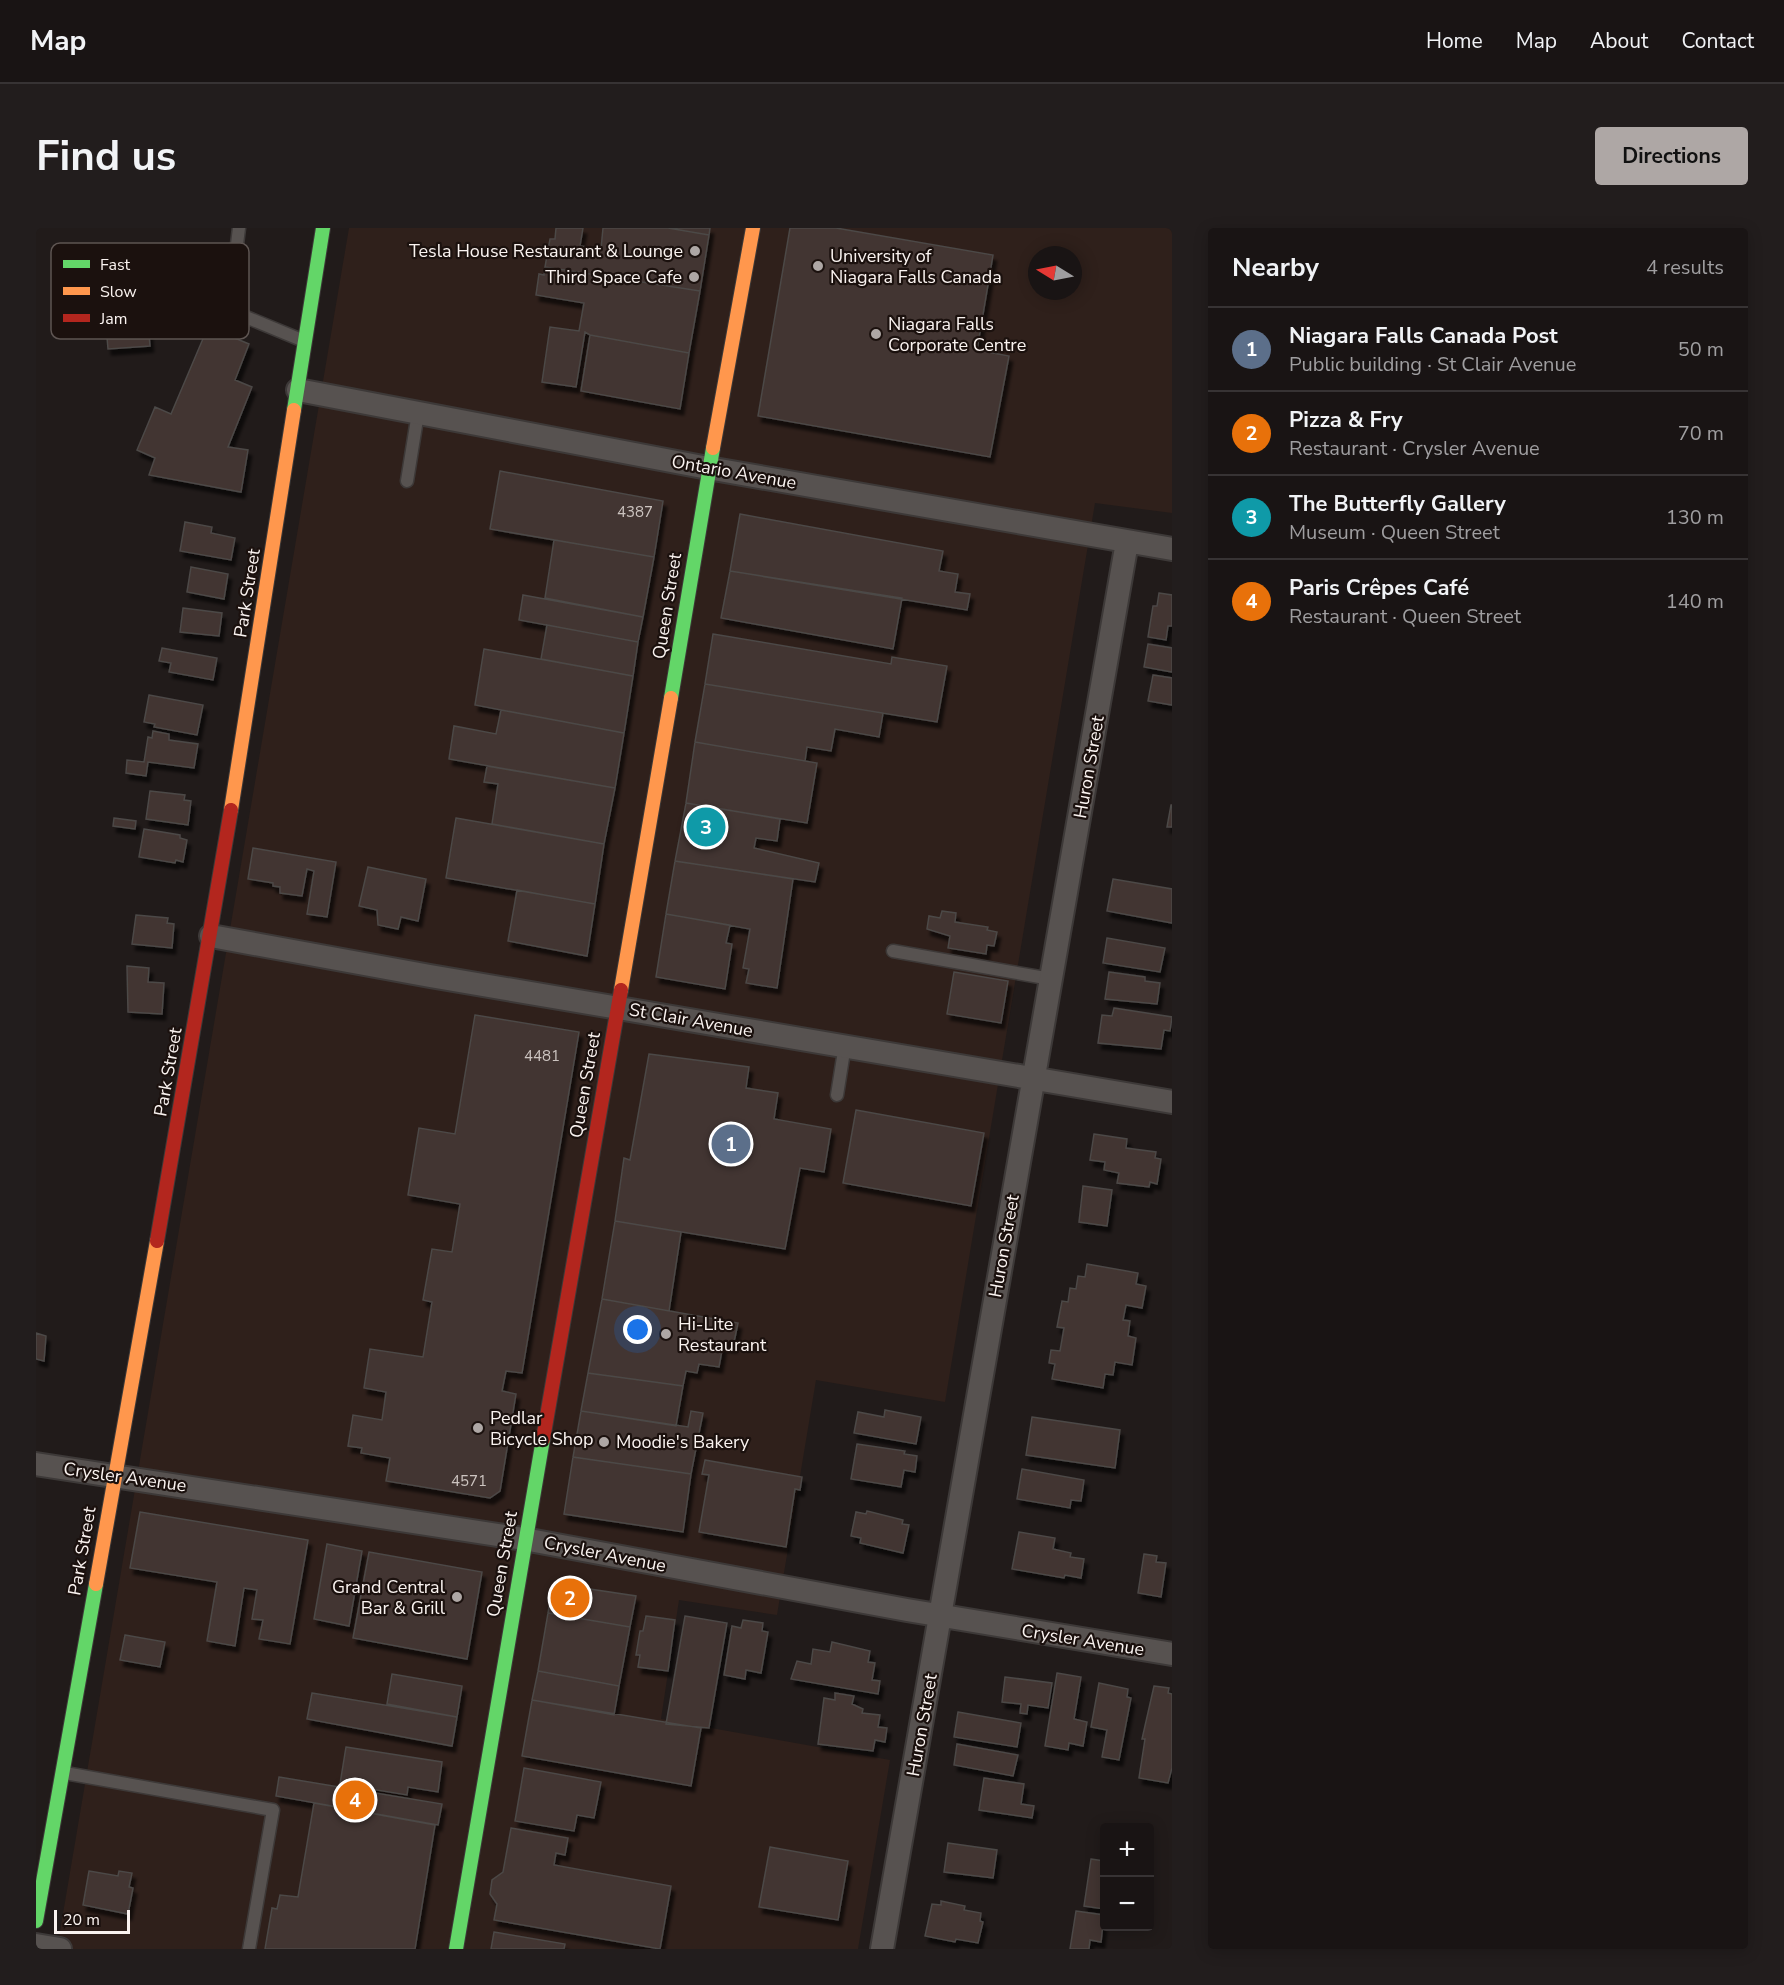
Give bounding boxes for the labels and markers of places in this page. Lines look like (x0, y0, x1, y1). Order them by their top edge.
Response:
place label: Tesla House Restaurant & Lounge (409, 239, 683, 263)
marker: Tesla House Restaurant & Lounge (688, 244, 702, 258)
place label: University of Niagara Falls Canada (830, 244, 1002, 289)
marker: University of Niagara Falls Canada (811, 259, 825, 273)
place label: Third Space Cafe (545, 265, 682, 289)
marker: Third Space Cafe (687, 270, 701, 284)
place label: Niagara Falls Corporate Centre (888, 312, 1026, 357)
marker: Niagara Falls Corporate Centre (869, 327, 883, 341)
pin: 3 (686, 804, 726, 850)
pin: 1 (712, 1122, 750, 1166)
place label: Hi-Lite Restaurant (678, 1312, 767, 1357)
marker: Hi-Lite Restaurant (659, 1327, 673, 1341)
place label: Pedlar Bicycle Shop (490, 1406, 593, 1451)
marker: Pedlar Bicycle Shop (471, 1421, 485, 1435)
place label: Moodie's Bakery (616, 1430, 750, 1454)
marker: Moodie's Bakery (597, 1435, 611, 1449)
place label: Grand Central Bar & Grill (332, 1575, 446, 1620)
pin: 2 (550, 1576, 590, 1620)
marker: Grand Central Bar & Grill (450, 1590, 464, 1604)
pin: 4 (336, 1778, 374, 1822)

